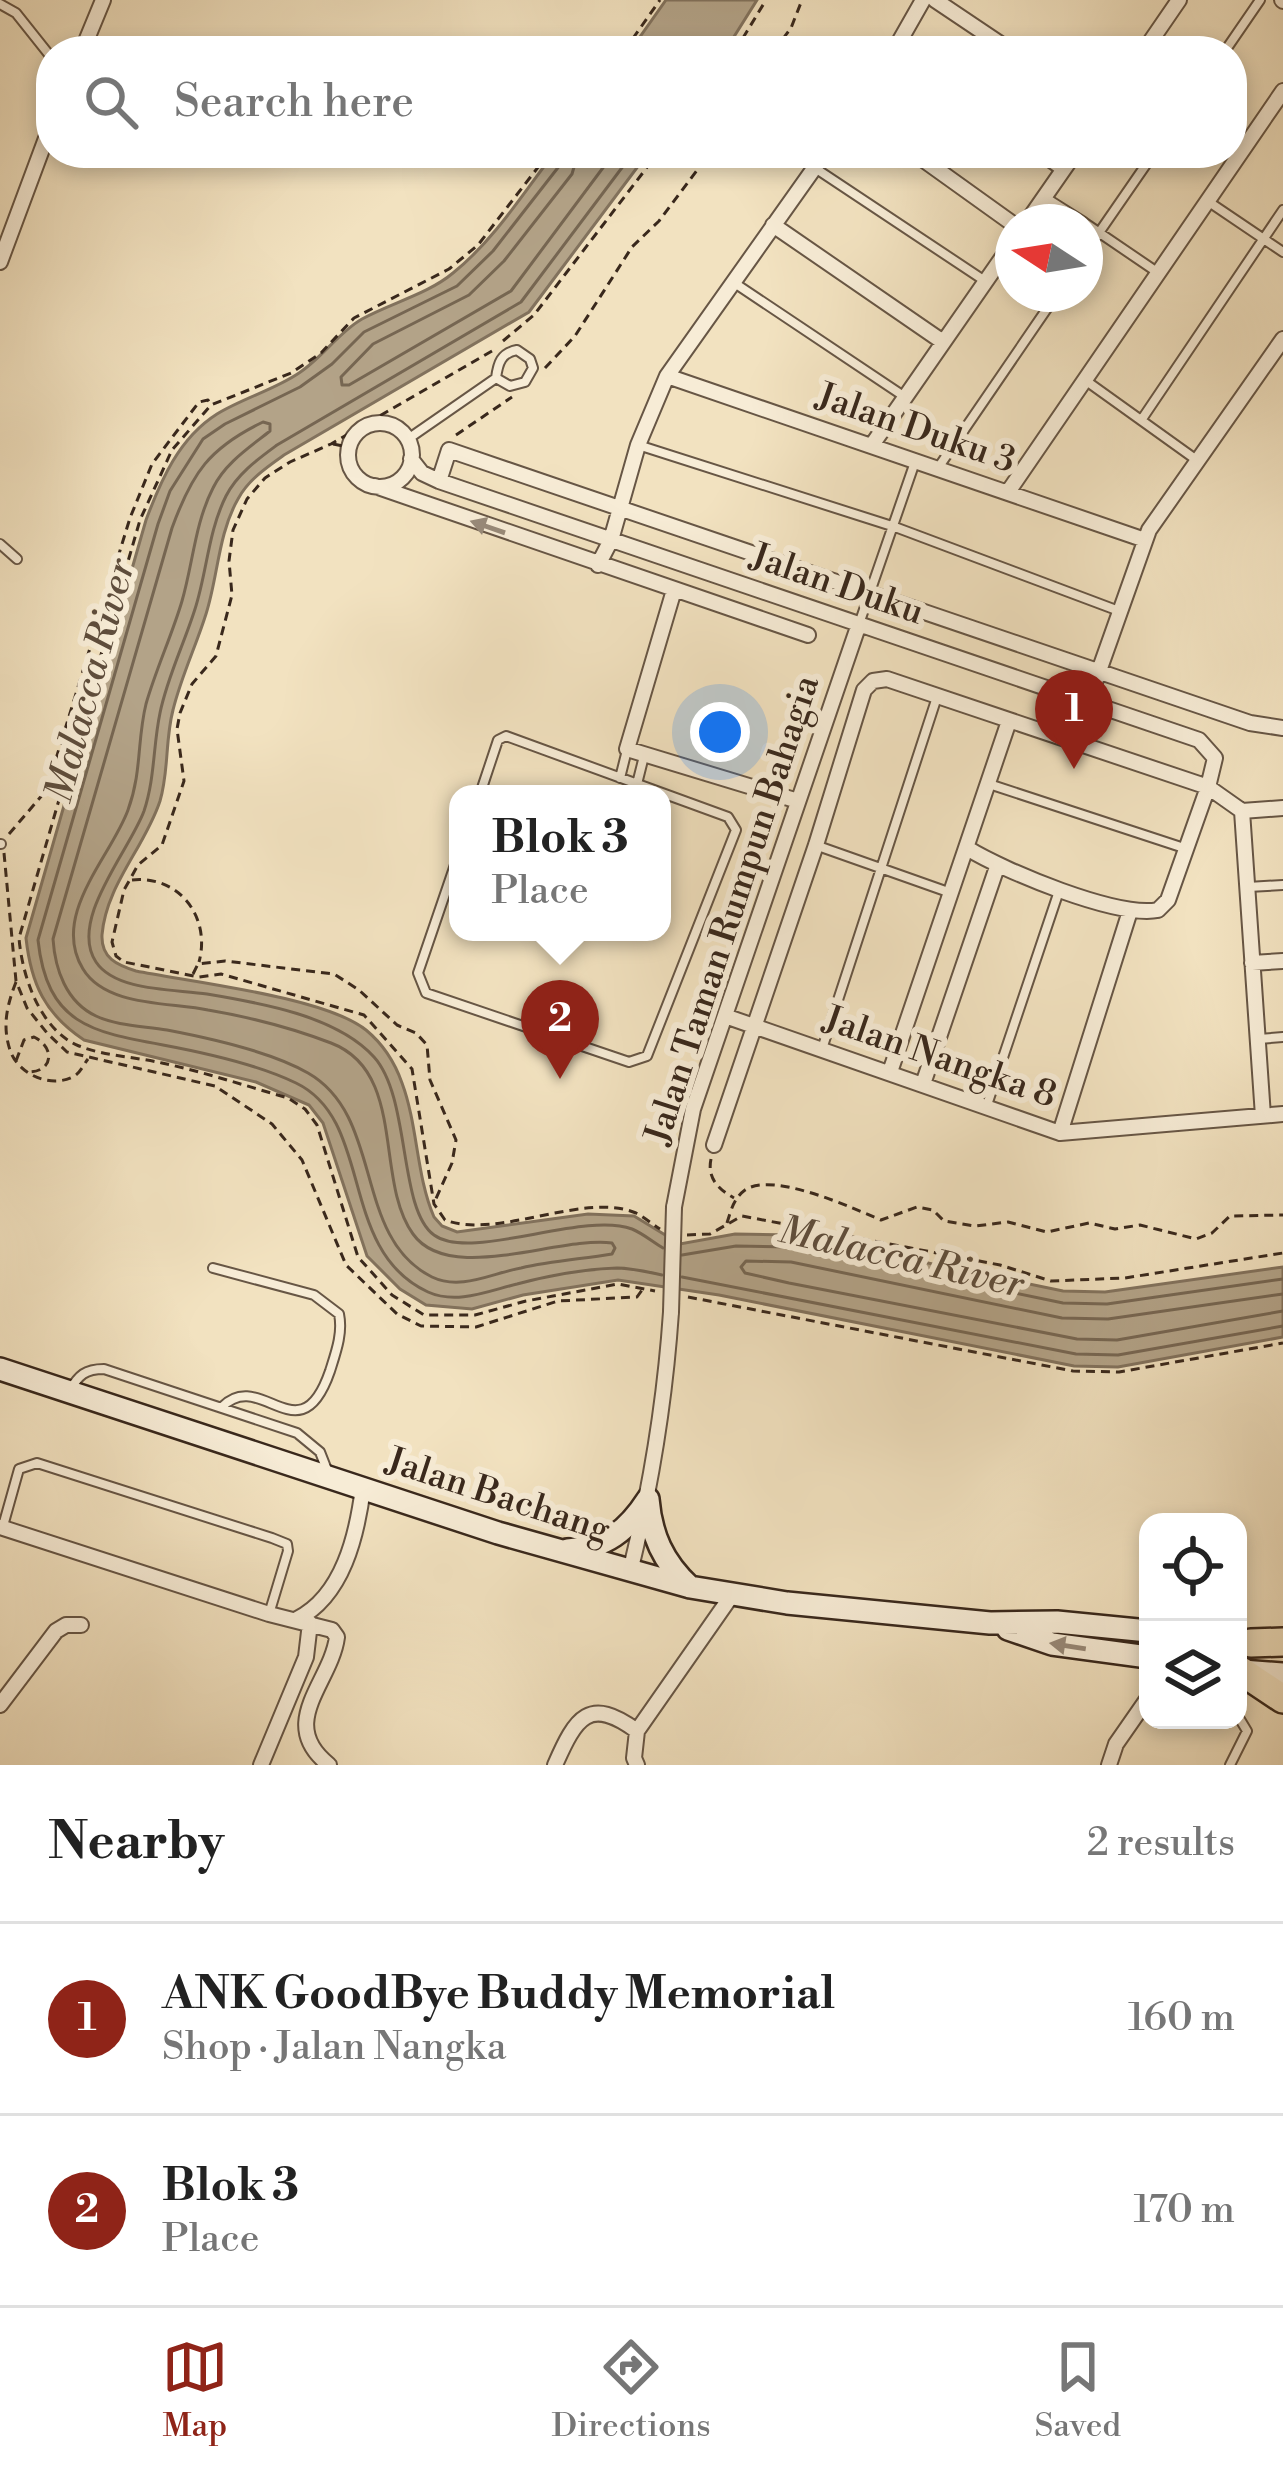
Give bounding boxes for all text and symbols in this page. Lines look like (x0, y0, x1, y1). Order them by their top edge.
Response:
search box (36, 36, 1247, 168)
icon: search (78, 69, 144, 135)
text: Search here (174, 74, 414, 131)
north arrow (995, 204, 1103, 312)
street label: Jalan Duku 3 (809, 373, 1021, 484)
one-way arrow (469, 517, 505, 535)
street label: Jalan Duku (743, 534, 930, 636)
water label: Malacca River (35, 552, 147, 808)
street label: Jalan Taman Rumpun Bahagia (635, 669, 830, 1152)
pin: 1 (1035, 670, 1113, 769)
your location (690, 702, 750, 762)
popup (449, 785, 671, 941)
text: Blok 3 (491, 810, 629, 867)
text: Place (491, 867, 589, 916)
pin: 2 (521, 980, 599, 1079)
street label: Jalan Nangka 8 (816, 996, 1062, 1119)
water label: Malacca River (774, 1206, 1030, 1310)
street label: Jalan Bachang (379, 1438, 616, 1553)
map controls (1139, 1513, 1247, 1729)
button: locate (1139, 1513, 1247, 1621)
button: layers (1139, 1621, 1247, 1729)
one-way arrow (1048, 1636, 1086, 1654)
text: Nearby (48, 1811, 224, 1875)
text: 2 results (1087, 1819, 1235, 1868)
text: ANK GoodBye Buddy Memorial (162, 1966, 835, 2023)
text: 1 (78, 1994, 96, 2043)
text: 160 m (1128, 1994, 1235, 2043)
text: Shop · Jalan Nangka (162, 2023, 506, 2072)
text: Blok 3 (162, 2158, 299, 2215)
text: 2 (75, 2186, 99, 2235)
text: 170 m (1133, 2186, 1235, 2235)
text: Place (162, 2215, 259, 2264)
tab: Map (162, 2334, 228, 2447)
tab: Directions (552, 2334, 711, 2447)
tab: Saved (1034, 2334, 1121, 2447)

